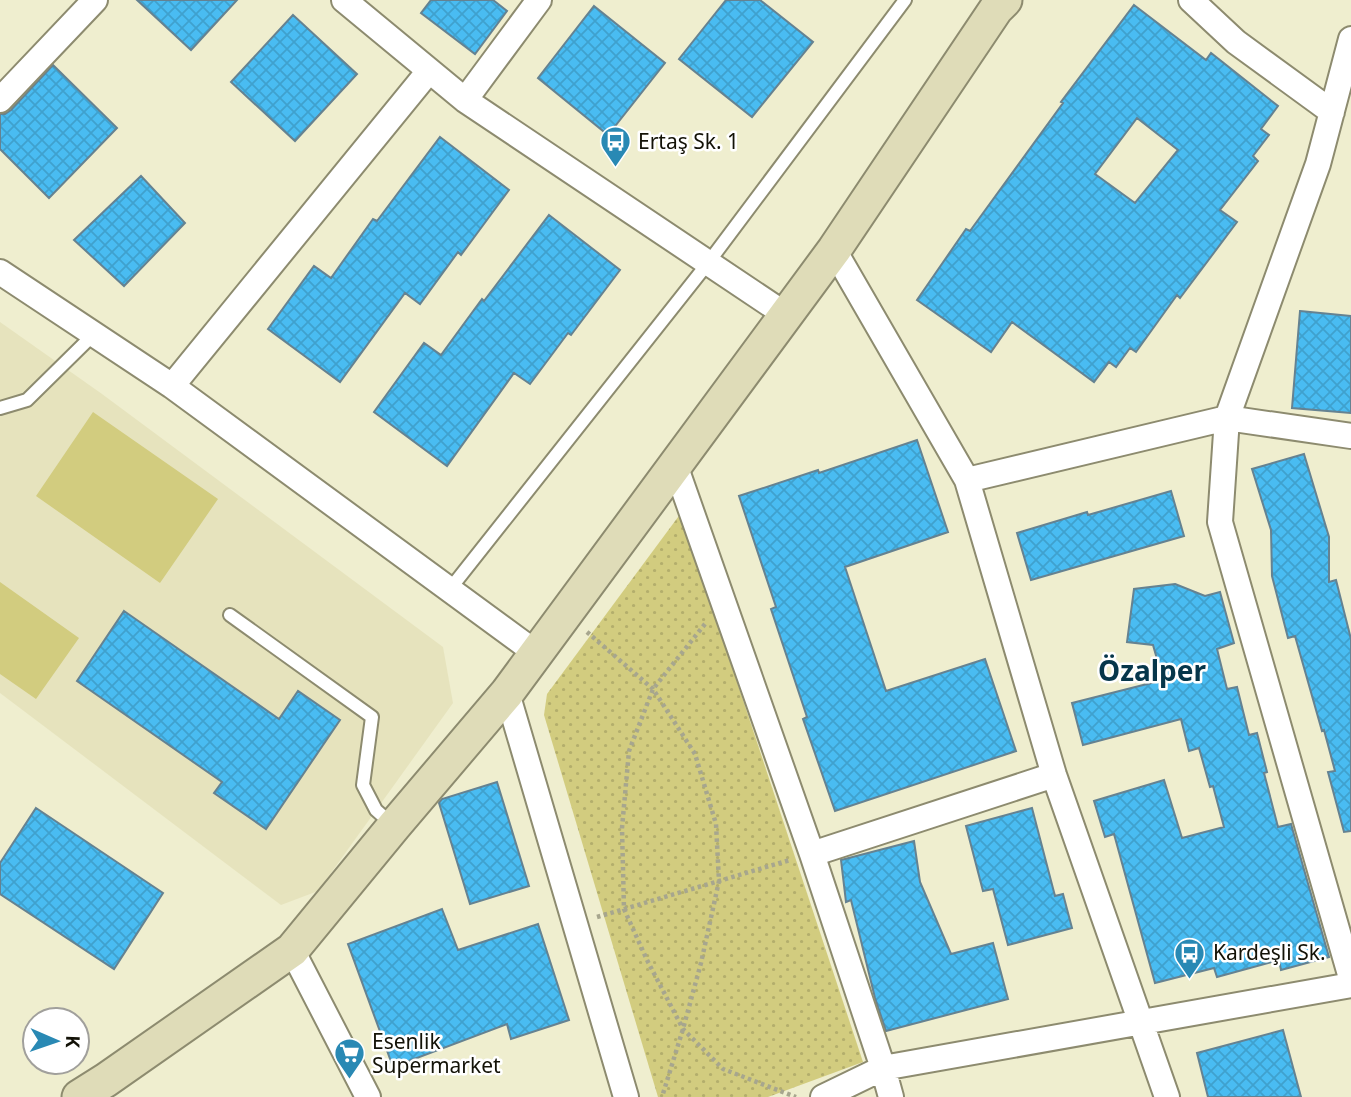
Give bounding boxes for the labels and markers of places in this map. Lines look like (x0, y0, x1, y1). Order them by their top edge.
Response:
bus stop icon: Ertaş Sk. 1 (598, 125, 632, 169)
place label: Ertaş Sk. 1 (638, 127, 739, 155)
bus stop icon: Kardeşli Sk. (1173, 936, 1207, 980)
place label: Kardeşli Sk. (1213, 938, 1326, 966)
place label: Esenlik Supermarket (372, 1027, 501, 1079)
supermarket icon: Esenlik Supermarket (332, 1037, 366, 1081)

